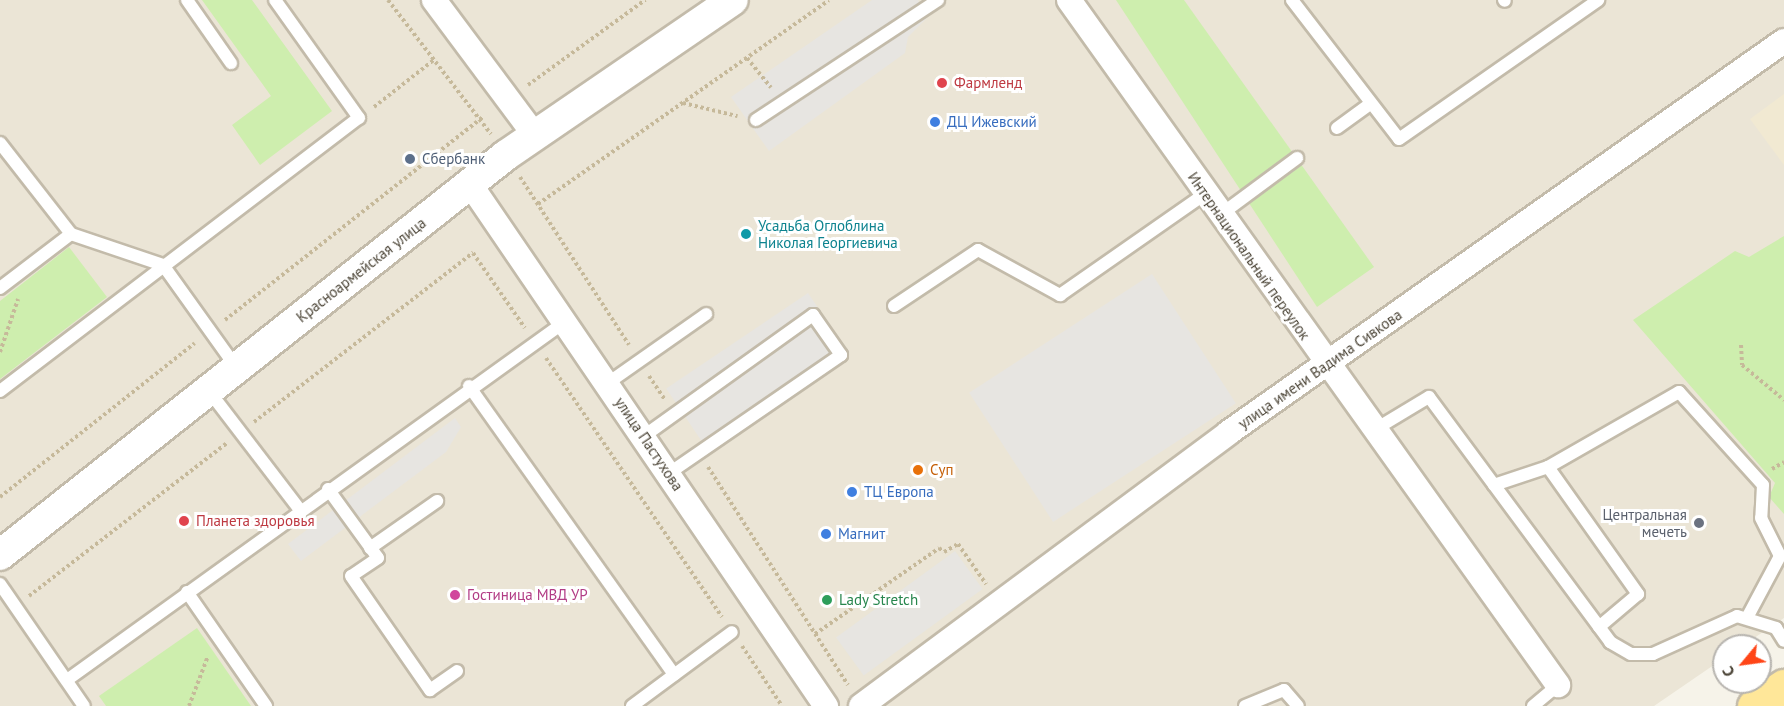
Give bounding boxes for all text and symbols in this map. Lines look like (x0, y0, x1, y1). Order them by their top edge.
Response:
place label: Фармленд (954, 74, 1022, 92)
marker: Фармленд (935, 76, 949, 90)
place label: ДЦ Ижевский (947, 113, 1037, 131)
marker: ДЦ Ижевский (928, 115, 942, 129)
place label: Сбербанк (422, 150, 485, 168)
marker: Сбербанк (403, 152, 417, 166)
street label: Интернациональный переулок (1184, 169, 1314, 343)
street label: Красноармейская улица (293, 214, 429, 326)
place label: Усадьба Оглоблина Николая Георгиевича (758, 216, 898, 251)
marker: Усадьба Оглоблина Николая Георгиевича (739, 227, 753, 241)
street label: улица имени Вадима Сивкова (1235, 305, 1405, 433)
street label: улица Пастухова (611, 394, 687, 494)
place label: Суп (930, 461, 953, 479)
marker: Суп (911, 463, 925, 477)
place label: ТЦ Европа (864, 483, 934, 501)
marker: ТЦ Европа (845, 485, 859, 499)
place label: Центральная мечеть (1603, 505, 1687, 540)
place label: Планета здоровья (196, 512, 314, 530)
marker: Планета здоровья (177, 514, 191, 528)
marker: Центральная мечеть (1692, 516, 1706, 530)
place label: Магнит (838, 525, 885, 543)
marker: Магнит (819, 527, 833, 541)
place label: Гостиница МВД УР (467, 586, 588, 604)
marker: Гостиница МВД УР (448, 588, 462, 602)
place label: Lady Stretch (839, 591, 919, 609)
marker: Lady Stretch (820, 593, 834, 607)
north arrow (1712, 634, 1772, 694)
text: С (1717, 663, 1739, 681)

